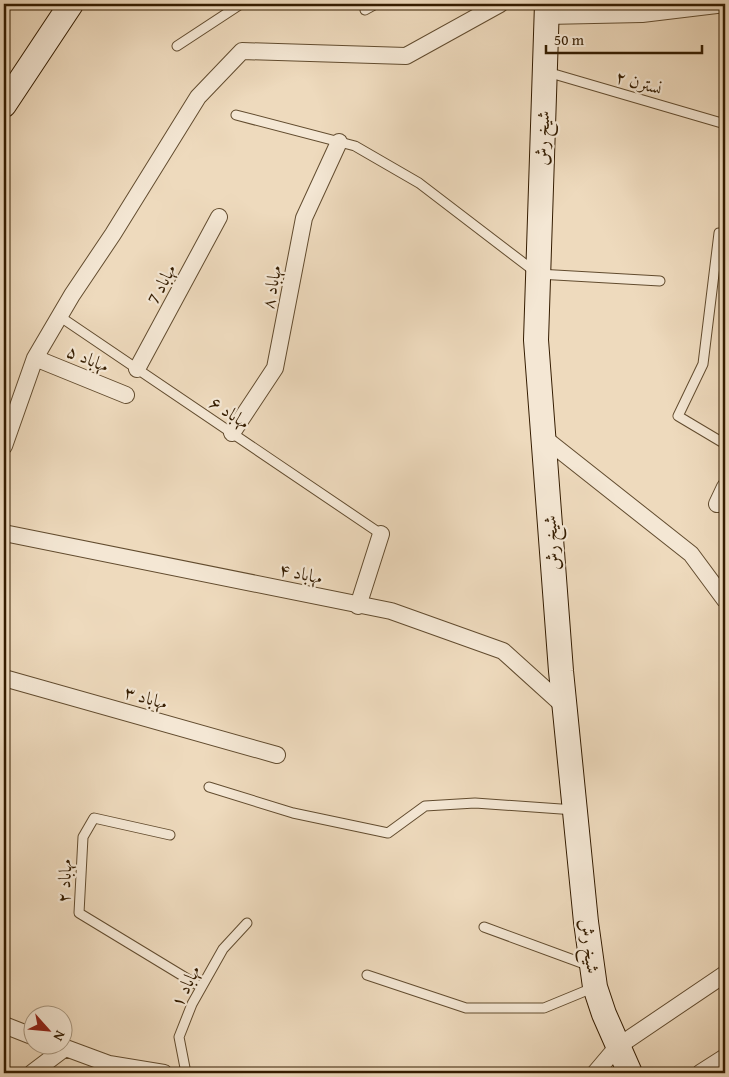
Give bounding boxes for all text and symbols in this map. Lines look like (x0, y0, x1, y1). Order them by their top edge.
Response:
scale bar (546, 22, 703, 54)
text: 50 m (554, 29, 585, 50)
street label: نسترن ۲ (612, 62, 666, 102)
street label: شیخ رش (528, 110, 559, 166)
street label: مهاباد 7 (139, 259, 183, 309)
street label: مهاباد ۸ (254, 263, 288, 311)
street label: مهاباد ۵ (63, 337, 114, 379)
street label: مهاباد ۶ (204, 389, 256, 436)
street label: شیخ رش (536, 514, 569, 571)
street label: مهاباد ۴ (277, 555, 325, 591)
street label: مهاباد ۳ (121, 678, 171, 716)
street label: مهاباد ۲ (49, 858, 79, 904)
street label: شیخ رش (570, 917, 607, 976)
street label: مهاباد ۱ (163, 960, 207, 1012)
north arrow (22, 1004, 72, 1054)
text: N (48, 1027, 71, 1045)

